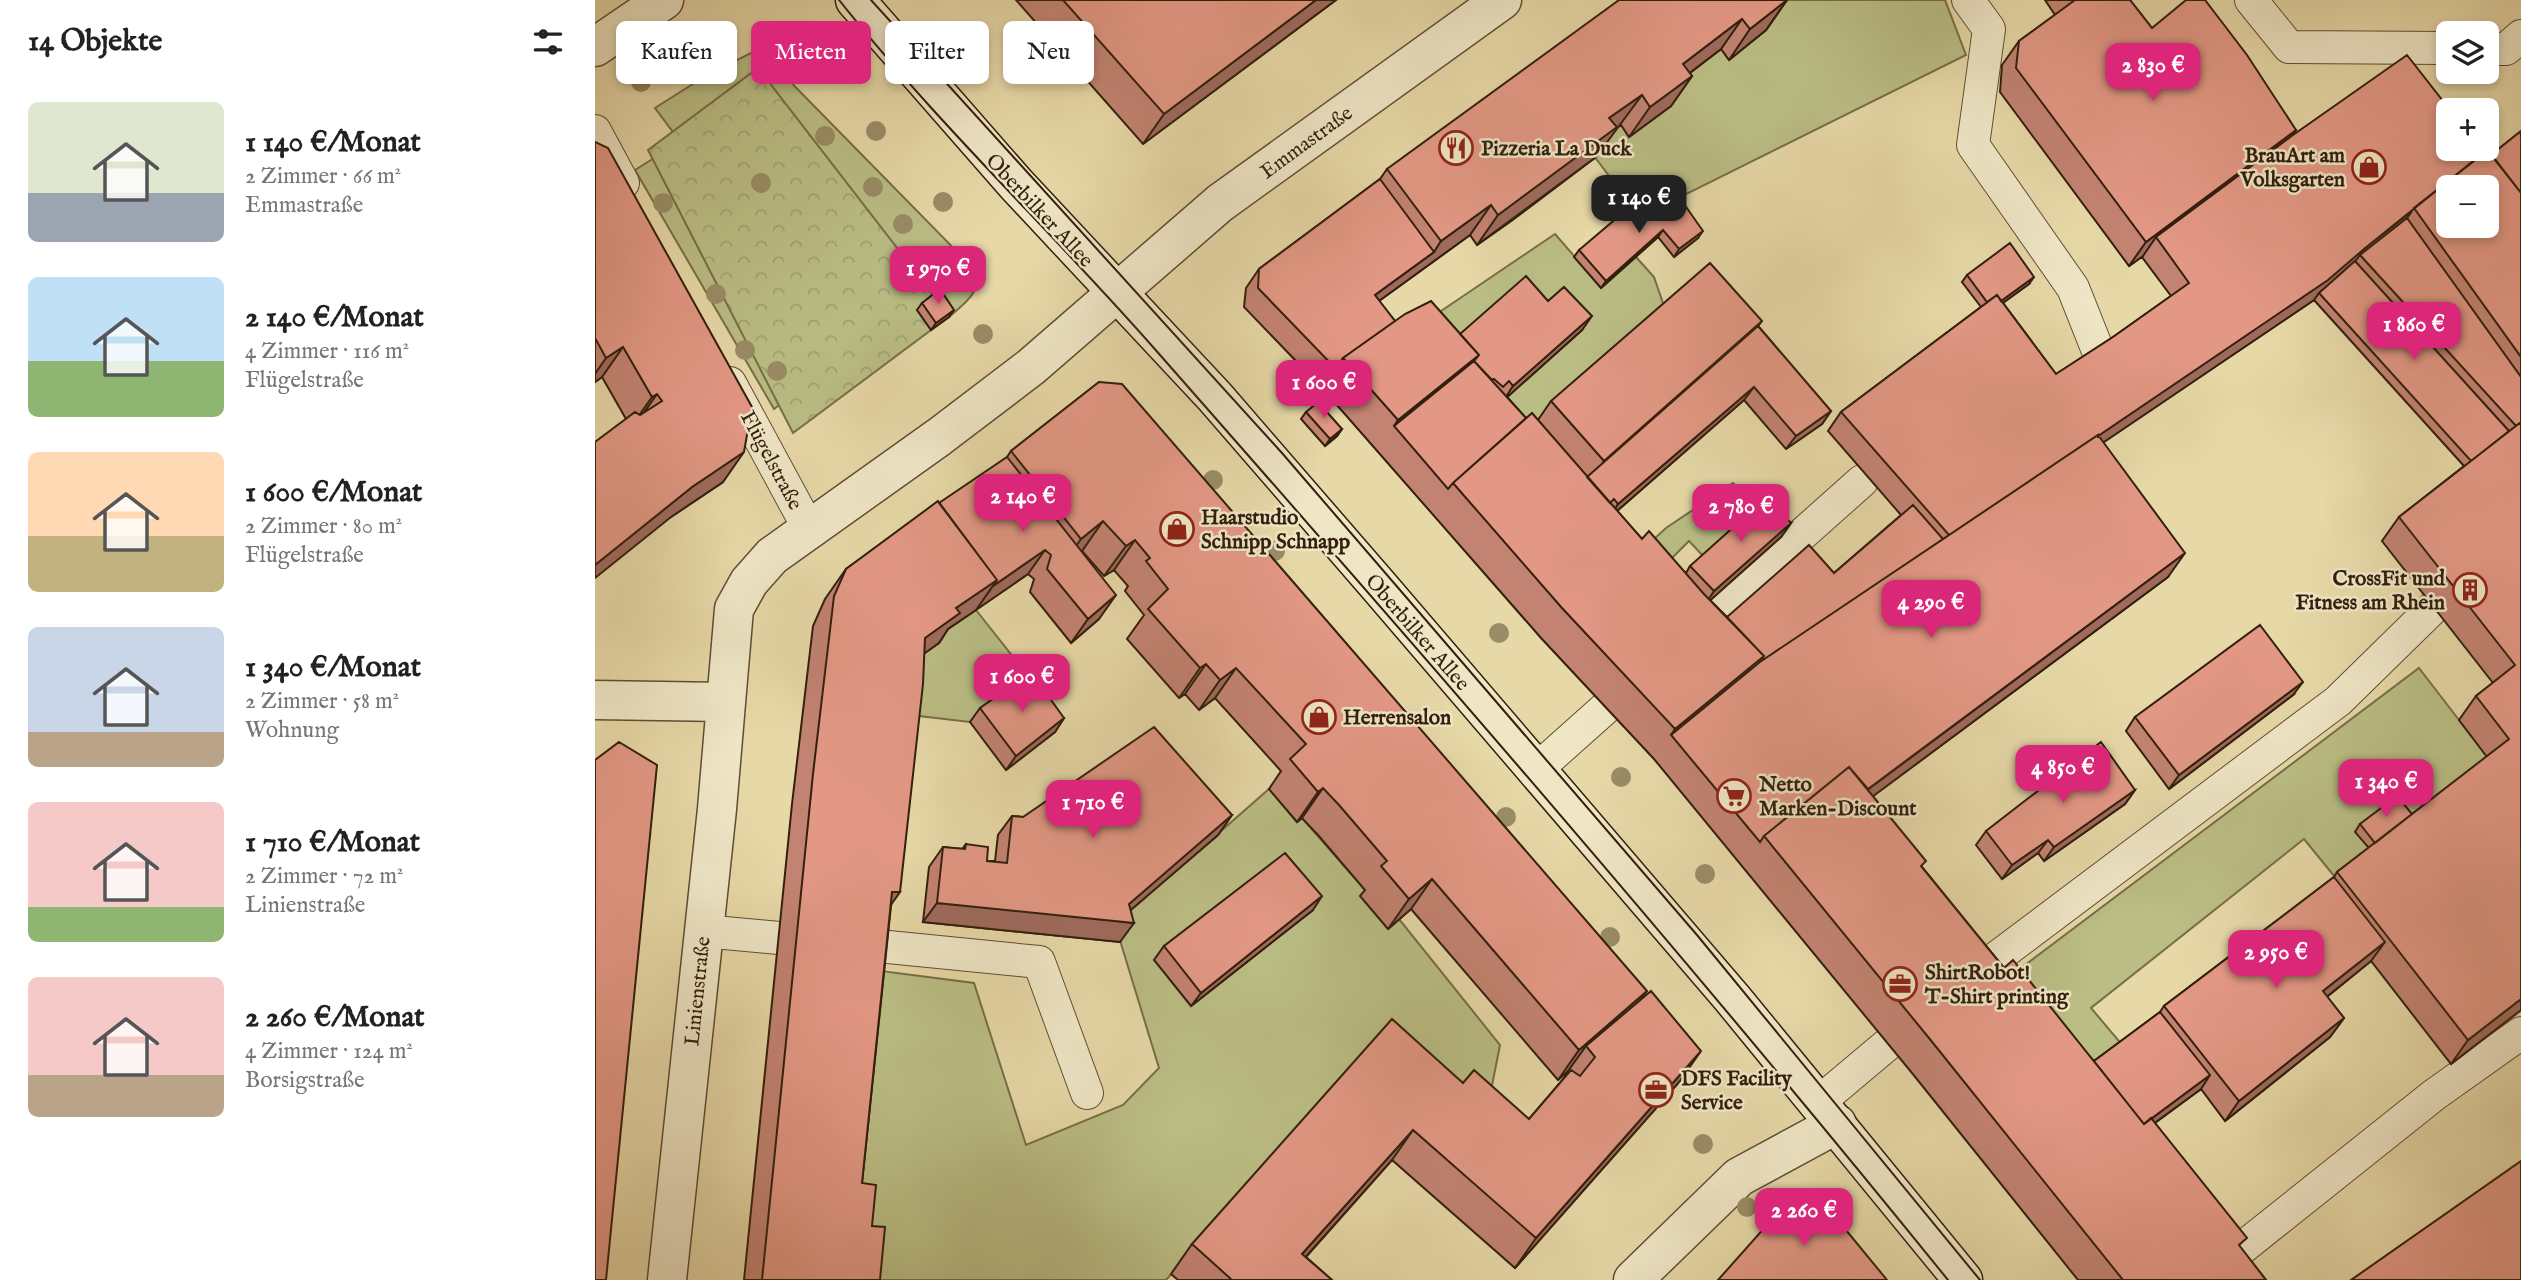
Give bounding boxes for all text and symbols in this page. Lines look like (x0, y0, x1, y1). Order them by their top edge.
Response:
chip: Kaufen (616, 21, 737, 84)
chip: Mieten (751, 21, 871, 84)
chip: Filter (885, 21, 989, 84)
chip: Neu (1003, 21, 1094, 84)
map controls (2436, 21, 2499, 238)
button: layers (2436, 21, 2499, 84)
text: 14 Objekte (28, 23, 162, 61)
icon: filters (529, 23, 567, 61)
pin: 2 830 € (2088, 43, 2218, 103)
text: 2 830 € (2121, 51, 2185, 80)
button: + (2436, 98, 2499, 161)
street label: Emmastraße (1255, 100, 1359, 186)
text: 1 140 €/Monat (245, 124, 421, 162)
restaurant icon: Pizzeria La Duck (1437, 129, 1475, 167)
icon: home (84, 130, 168, 214)
place label: Pizzeria La Duck (1481, 136, 1632, 163)
place label: BrauArt am Volksgarten (2240, 143, 2346, 194)
street label: Oberbilker Allee (979, 148, 1099, 274)
shop icon: BrauArt am Volksgarten (2350, 148, 2388, 186)
text: 2 Zimmer · 66 m² (245, 162, 401, 191)
button: − (2436, 175, 2499, 238)
pin: 1 140 € (1574, 176, 1704, 235)
text: 1 140 € (1607, 183, 1671, 212)
text: Emmastraße (245, 191, 363, 220)
pin: 1 970 € (873, 246, 1003, 306)
text: 1 970 € (906, 254, 970, 283)
text: 2 140 €/Monat (245, 299, 424, 337)
pin: 1 860 € (2349, 302, 2479, 362)
icon: home (84, 305, 168, 389)
text: 1 860 € (2383, 310, 2445, 339)
text: 4 Zimmer · 116 m² (245, 337, 409, 366)
pin: 1 600 € (1259, 360, 1389, 420)
text: Flügelstraße (245, 366, 364, 395)
text: 1 600 € (1292, 368, 1356, 397)
street label: Flügelstraße (733, 406, 808, 515)
text: 1 600 €/Monat (245, 474, 422, 512)
pin: 2 140 € (958, 475, 1088, 534)
icon: home (84, 480, 168, 564)
text: 2 140 € (990, 482, 1056, 511)
pin: 2 780 € (1676, 484, 1806, 544)
text: 2 780 € (1708, 492, 1774, 521)
place label: Haarstudio Schnipp Schnapp (1201, 505, 1351, 556)
shop icon: Haarstudio Schnipp Schnapp (1158, 510, 1196, 548)
text: 2 Zimmer · 80 m² (245, 512, 402, 541)
text: Flügelstraße (245, 541, 364, 570)
place label: CrossFit und Fitness am Rhein (2295, 566, 2446, 617)
street label: Oberbilker Allee (1359, 569, 1475, 697)
building icon: CrossFit und Fitness am Rhein (2451, 571, 2489, 609)
pin: 4 290 € (1866, 580, 1996, 640)
text: 4 290 € (1898, 588, 1964, 617)
text: 1 340 €/Monat (245, 649, 421, 687)
pin: 1 600 € (957, 654, 1087, 714)
icon: home (84, 655, 168, 739)
text: 1 600 € (990, 662, 1054, 691)
text: 2 Zimmer · 58 m² (245, 687, 399, 716)
shop icon: Herrensalon (1300, 698, 1338, 736)
place label: Herrensalon (1343, 705, 1451, 732)
text: Wohnung (245, 716, 339, 745)
pin: 4 850 € (1998, 746, 2128, 805)
text: 4 850 € (2031, 753, 2095, 782)
pin: 1 340 € (2321, 760, 2451, 819)
text: 1 340 € (2354, 767, 2418, 796)
place label: Netto Marken-Discount (1758, 772, 1917, 823)
supermarket icon: Netto Marken-Discount (1715, 777, 1753, 815)
pin: 1 710 € (1028, 780, 1158, 840)
text: 1 710 € (1062, 788, 1124, 817)
text: 1 710 €/Monat (245, 824, 420, 862)
icon: home (84, 830, 168, 914)
text: 2 Zimmer · 72 m² (245, 862, 403, 891)
text: Linienstraße (245, 891, 365, 920)
pin: 2 950 € (2211, 930, 2341, 990)
street label: Linienstraße (679, 935, 718, 1047)
text: 2 950 € (2244, 938, 2308, 967)
place label: ShirtRobot! T-Shirt printing (1924, 960, 2069, 1011)
office icon: ShirtRobot! T-Shirt printing (1881, 965, 1919, 1003)
text: 2 260 €/Monat (245, 999, 425, 1037)
icon: home (84, 1005, 168, 1089)
text: 4 Zimmer · 124 m² (245, 1037, 413, 1066)
text: Borsigstraße (245, 1066, 365, 1095)
place label: DFS Facility Service (1681, 1066, 1793, 1117)
office icon: DFS Facility Service (1637, 1071, 1675, 1109)
pin: 2 260 € (1739, 1188, 1869, 1248)
text: 2 260 € (1771, 1196, 1837, 1225)

